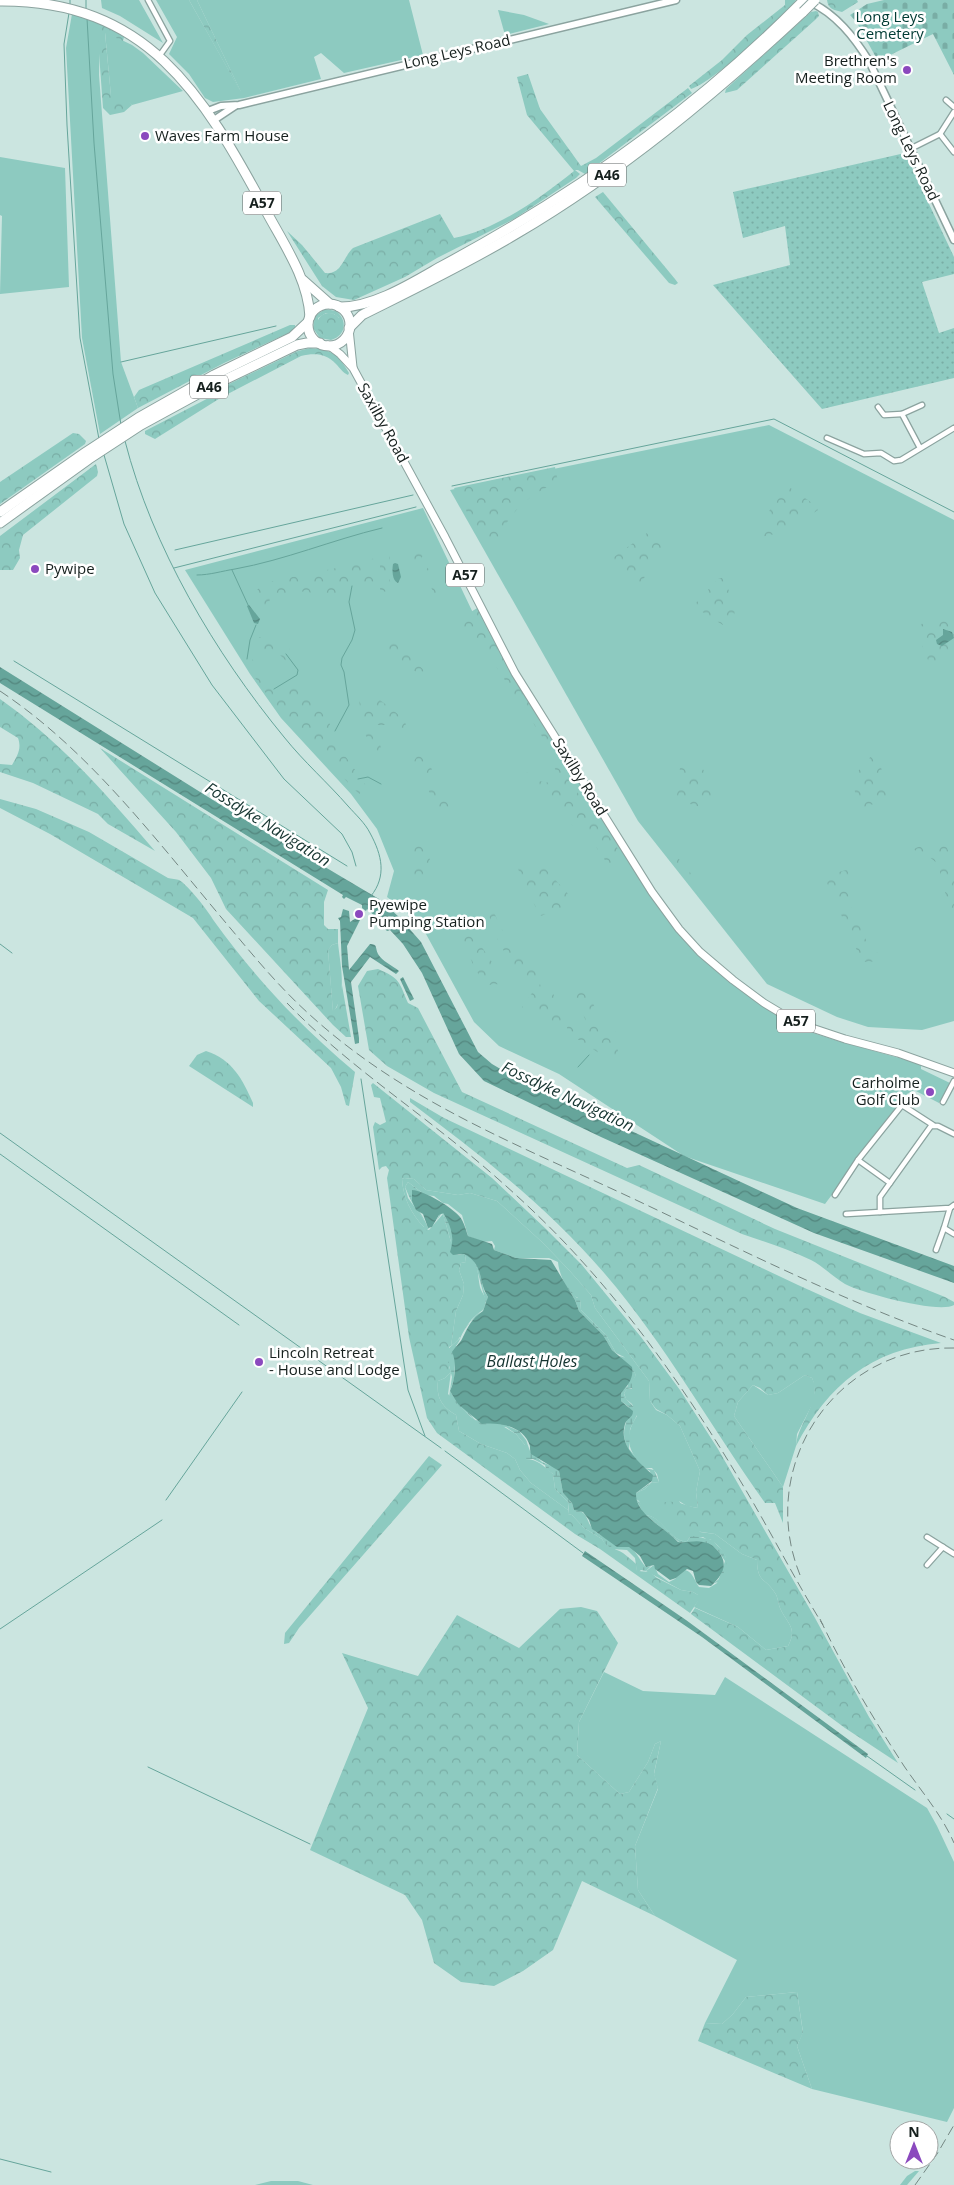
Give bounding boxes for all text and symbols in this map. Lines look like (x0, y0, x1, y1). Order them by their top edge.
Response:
park label: Long Leys Cemetery (855, 6, 925, 43)
street label: Long Leys Road (402, 29, 512, 73)
place label: Brethren's Meeting Room (795, 50, 897, 87)
marker: Brethren's Meeting Room (901, 64, 913, 76)
street label: Long Leys Road (879, 97, 945, 204)
place label: Waves Farm House (155, 125, 289, 145)
marker: Waves Farm House (139, 130, 151, 142)
road number: A46 (588, 164, 626, 186)
road number: A57 (243, 192, 281, 214)
road number: A46 (190, 376, 228, 398)
street label: Saxilby Road (354, 379, 414, 466)
place label: Pywipe (45, 558, 95, 578)
marker: Pywipe (29, 563, 41, 575)
road number: A57 (446, 564, 484, 586)
street label: Saxilby Road (549, 734, 613, 819)
water label: Fossdyke Navigation (201, 777, 335, 871)
place label: Pyewipe Pumping Station (369, 894, 485, 931)
marker: Pyewipe Pumping Station (353, 908, 365, 920)
road number: A57 (777, 1009, 815, 1032)
water label: Fossdyke Navigation (498, 1056, 638, 1136)
place label: Carholme Golf Club (852, 1072, 920, 1109)
marker: Carholme Golf Club (924, 1086, 936, 1098)
place label: Lincoln Retreat - House and Lodge (269, 1342, 400, 1379)
water label: Ballast Holes (487, 1350, 578, 1372)
marker: Lincoln Retreat - House and Lodge (253, 1356, 265, 1368)
north arrow (889, 2120, 939, 2170)
text: N (908, 2122, 920, 2141)

